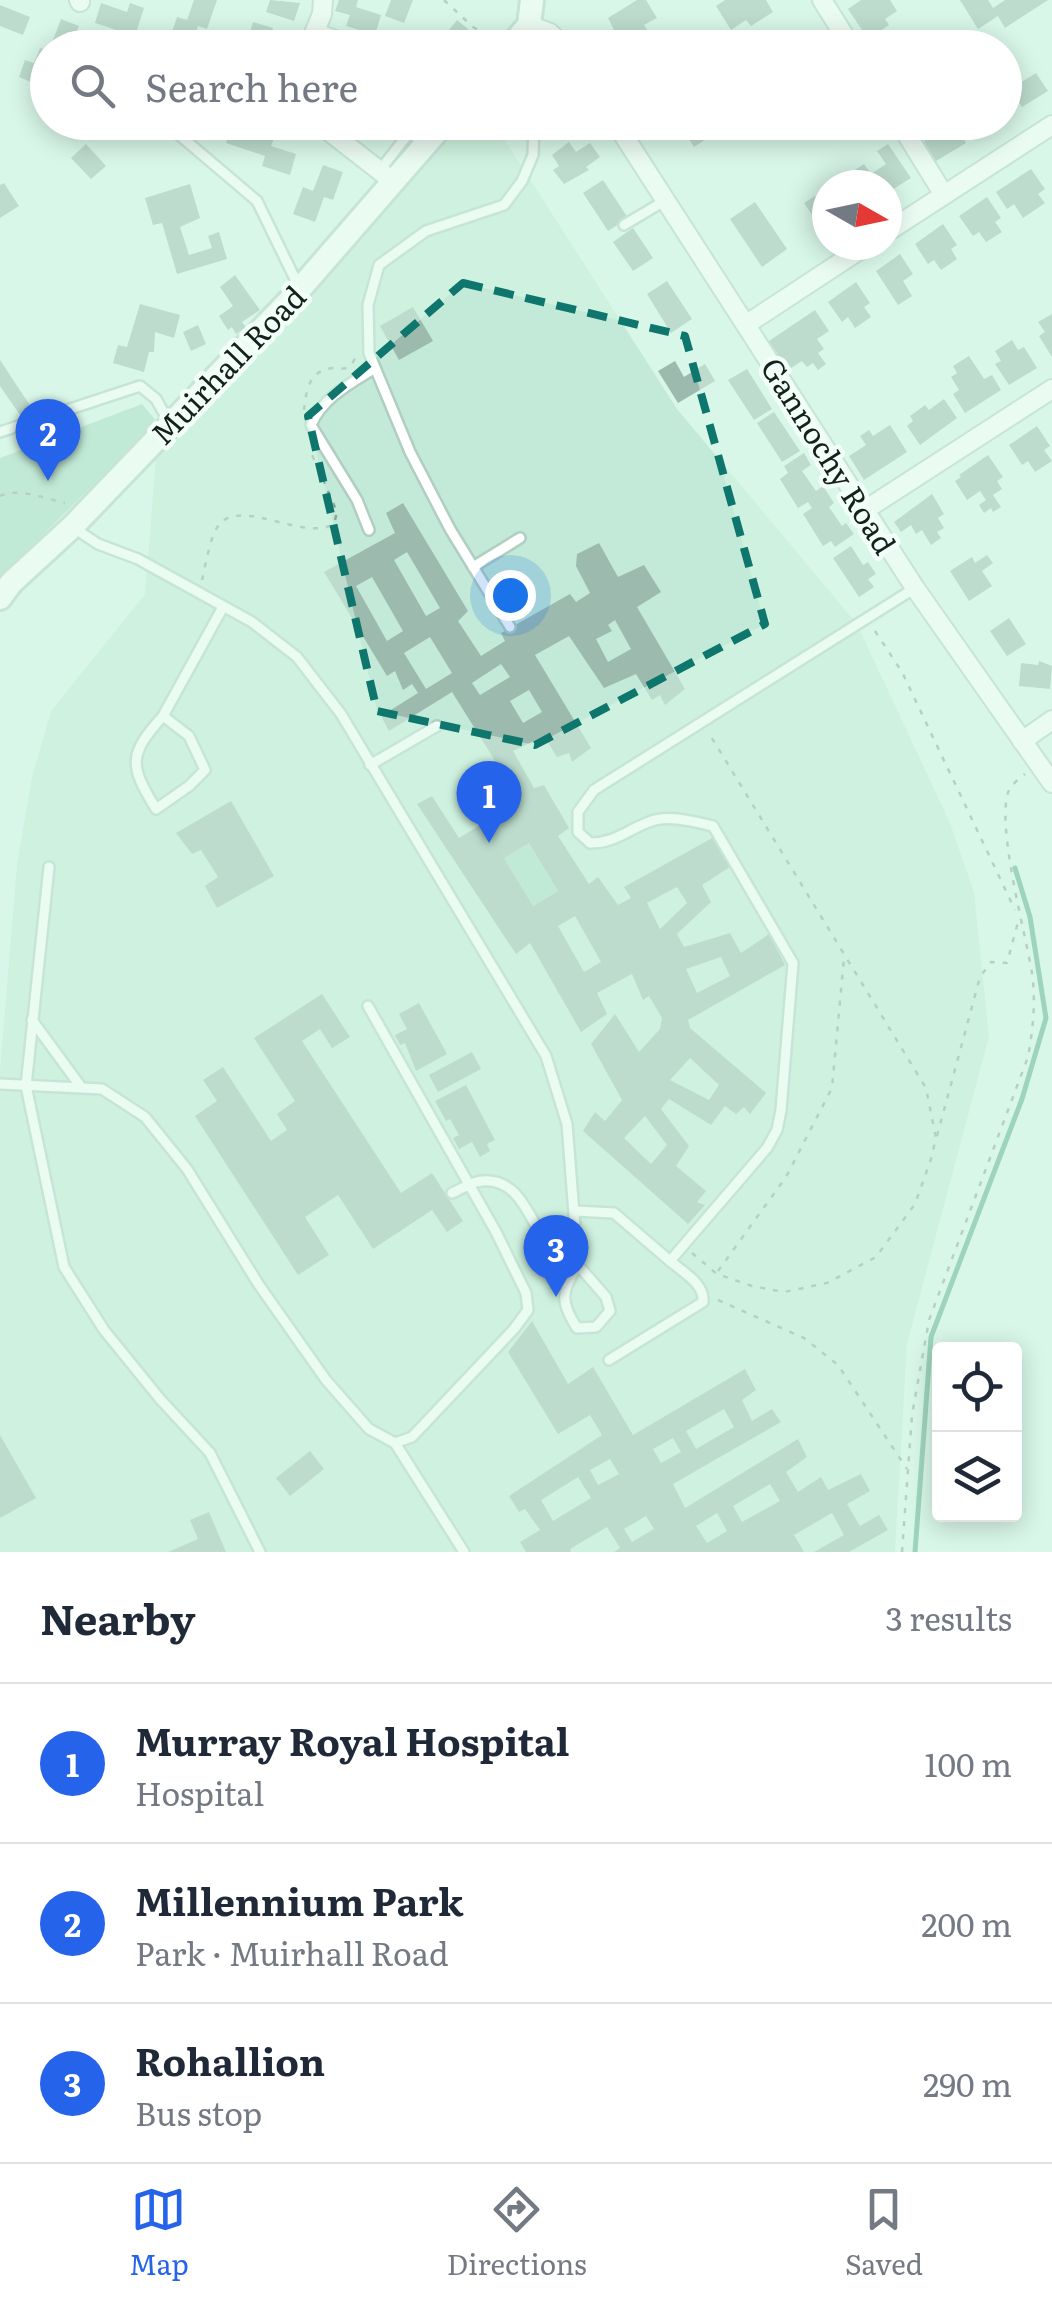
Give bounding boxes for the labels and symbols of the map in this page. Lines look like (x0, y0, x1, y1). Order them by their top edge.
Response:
north arrow (812, 170, 902, 260)
street label: Muirhall Road (140, 275, 314, 453)
street label: Gannochy Road (752, 348, 908, 562)
pin: 2 (15, 398, 80, 481)
your location (485, 570, 536, 621)
pin: 1 (456, 760, 522, 843)
pin: 3 (524, 1214, 588, 1297)

